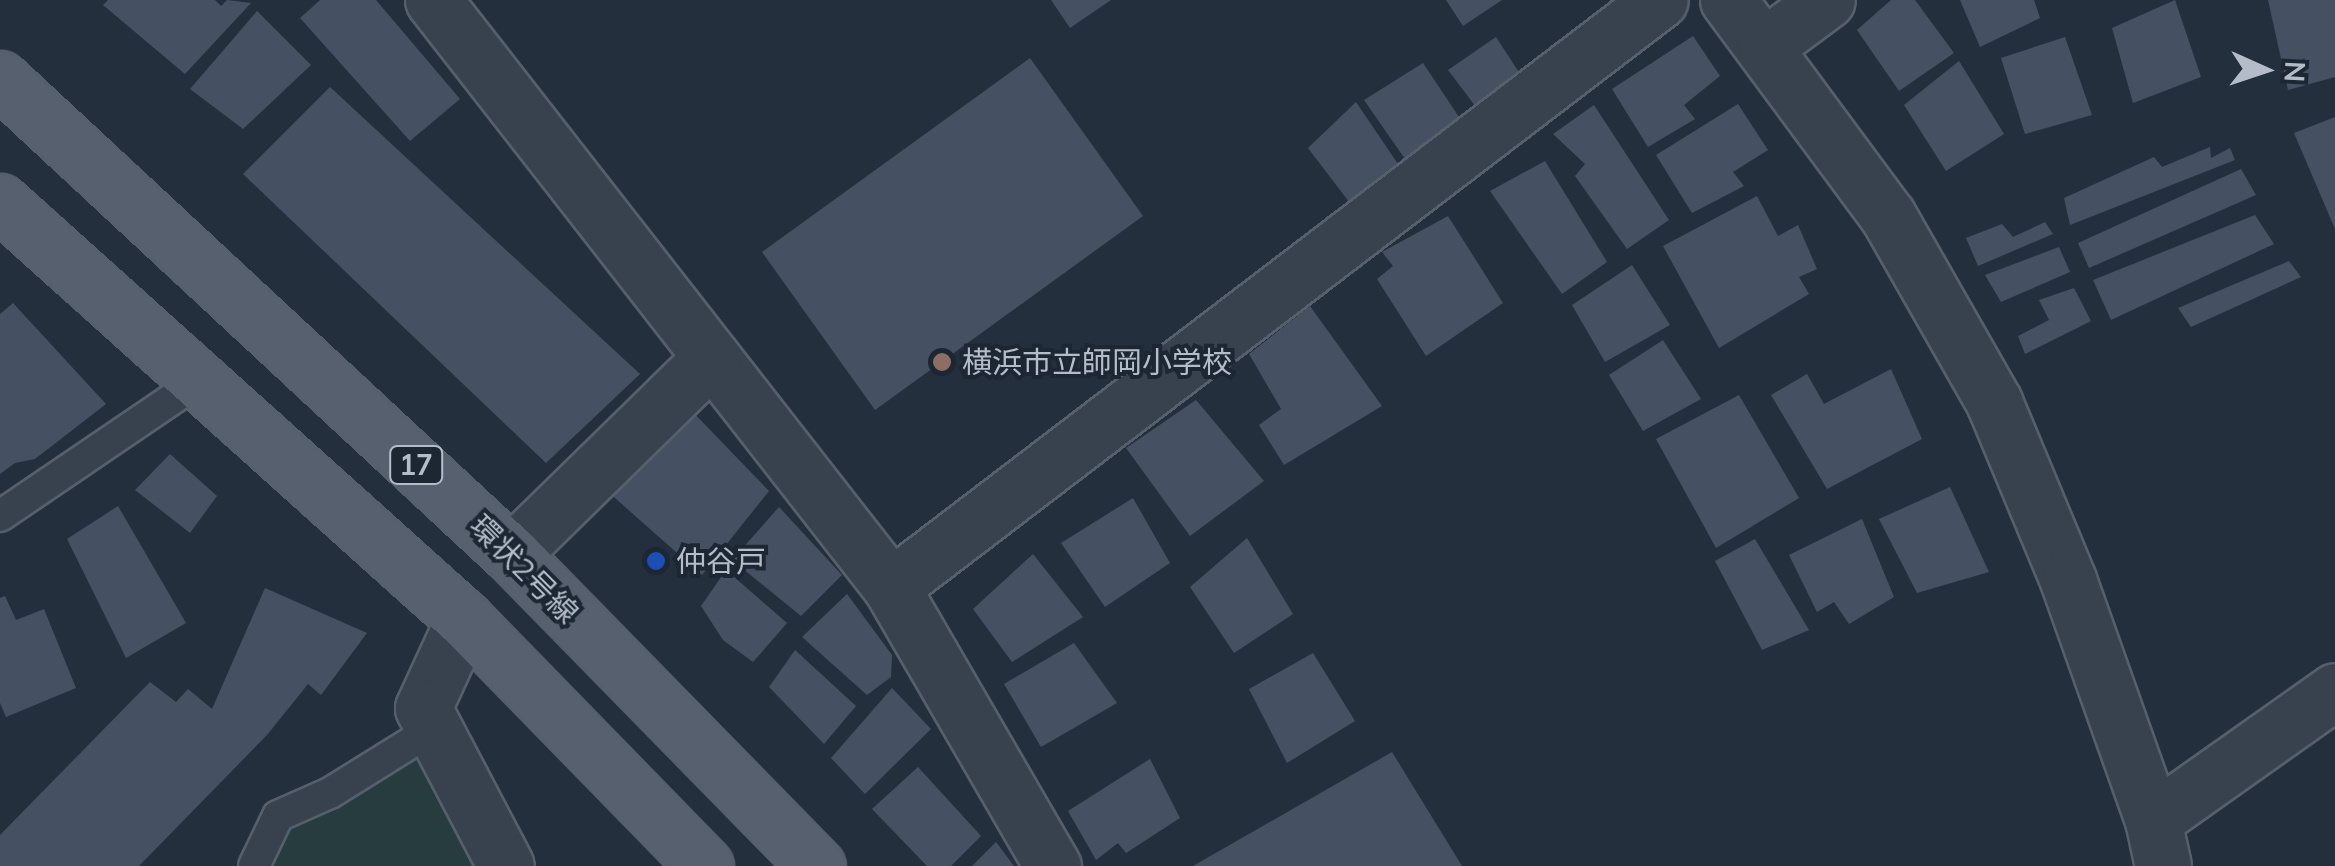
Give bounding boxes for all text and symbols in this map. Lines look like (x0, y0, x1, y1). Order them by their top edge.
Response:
north arrow (2215, 20, 2315, 120)
text: N (2277, 60, 2313, 83)
place label: 横浜市立師岡小学校 (962, 344, 1232, 380)
marker: 横浜市立師岡小学校 (931, 351, 953, 373)
road number: 17 (388, 442, 444, 488)
street label: 環状2号線 (462, 507, 586, 631)
place label: 仲谷戸 (676, 543, 766, 579)
marker: 仲谷戸 (645, 550, 667, 572)

